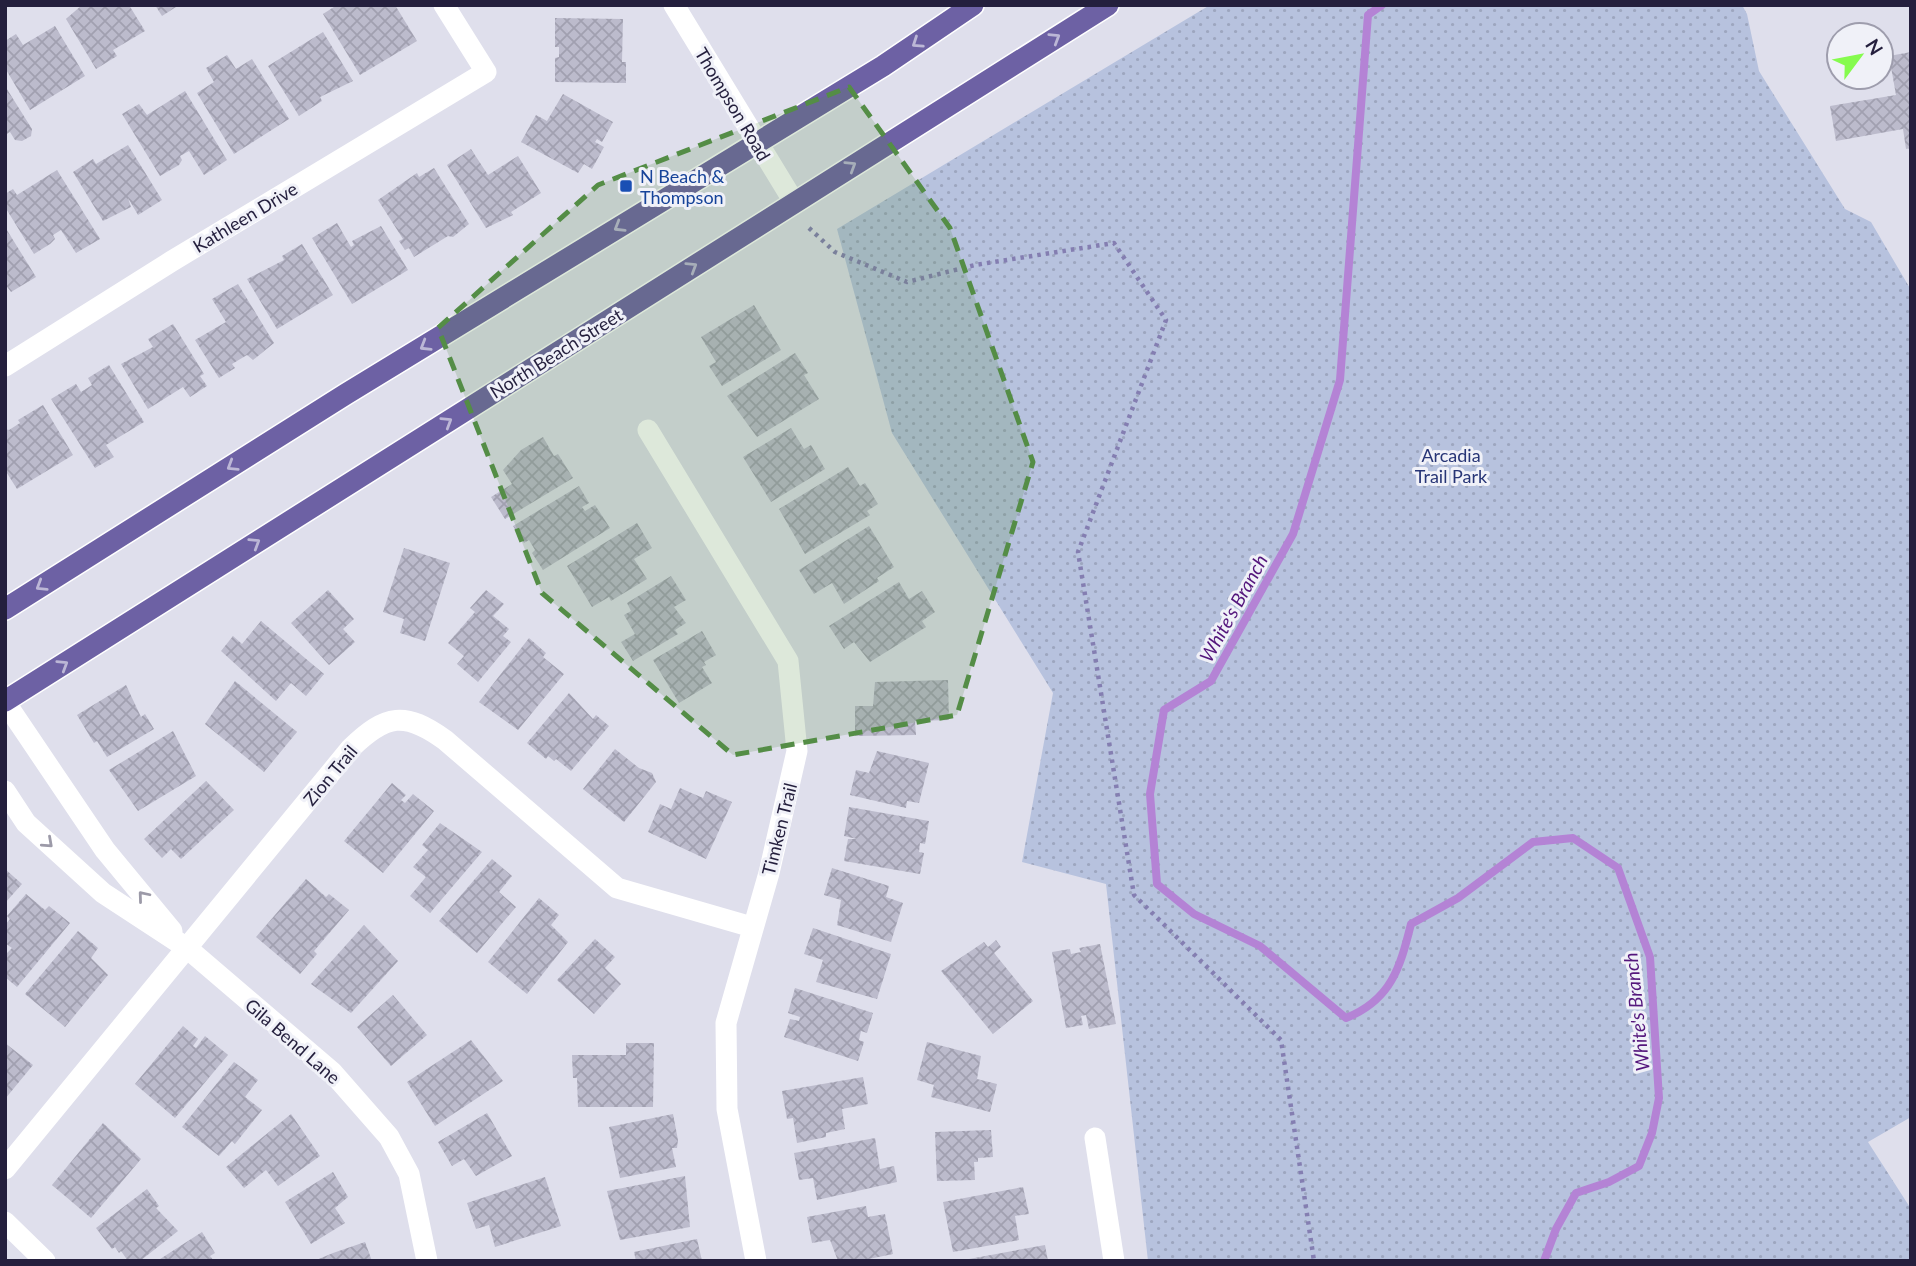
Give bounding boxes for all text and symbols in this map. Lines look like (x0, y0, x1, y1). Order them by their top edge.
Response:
north arrow (1825, 21, 1895, 91)
one-way arrow (1048, 34, 1061, 47)
text: N (1861, 34, 1888, 59)
one-way arrow (911, 35, 924, 48)
street label: Thompson Road (691, 43, 775, 165)
one-way arrow (844, 161, 857, 174)
place label: N Beach & Thompson (640, 165, 725, 208)
street label: Kathleen Drive (189, 177, 301, 257)
marker: N Beach & Thompson (618, 178, 634, 194)
one-way arrow (614, 219, 627, 232)
one-way arrow (684, 262, 697, 275)
street label: North Beach Street (486, 303, 627, 403)
one-way arrow (419, 338, 432, 351)
one-way arrow (440, 417, 453, 430)
park label: Arcadia Trail Park (1415, 444, 1488, 487)
one-way arrow (226, 458, 239, 471)
one-way arrow (247, 539, 260, 552)
water label: White's Branch (1194, 550, 1272, 666)
one-way arrow (36, 578, 49, 591)
one-way arrow (55, 660, 68, 673)
street label: Zion Trail (298, 740, 362, 810)
street label: Timken Trail (757, 780, 801, 878)
one-way arrow (40, 835, 53, 848)
one-way arrow (139, 891, 152, 904)
water label: White's Branch (1618, 952, 1654, 1072)
street label: Gila Bend Lane (241, 994, 345, 1088)

